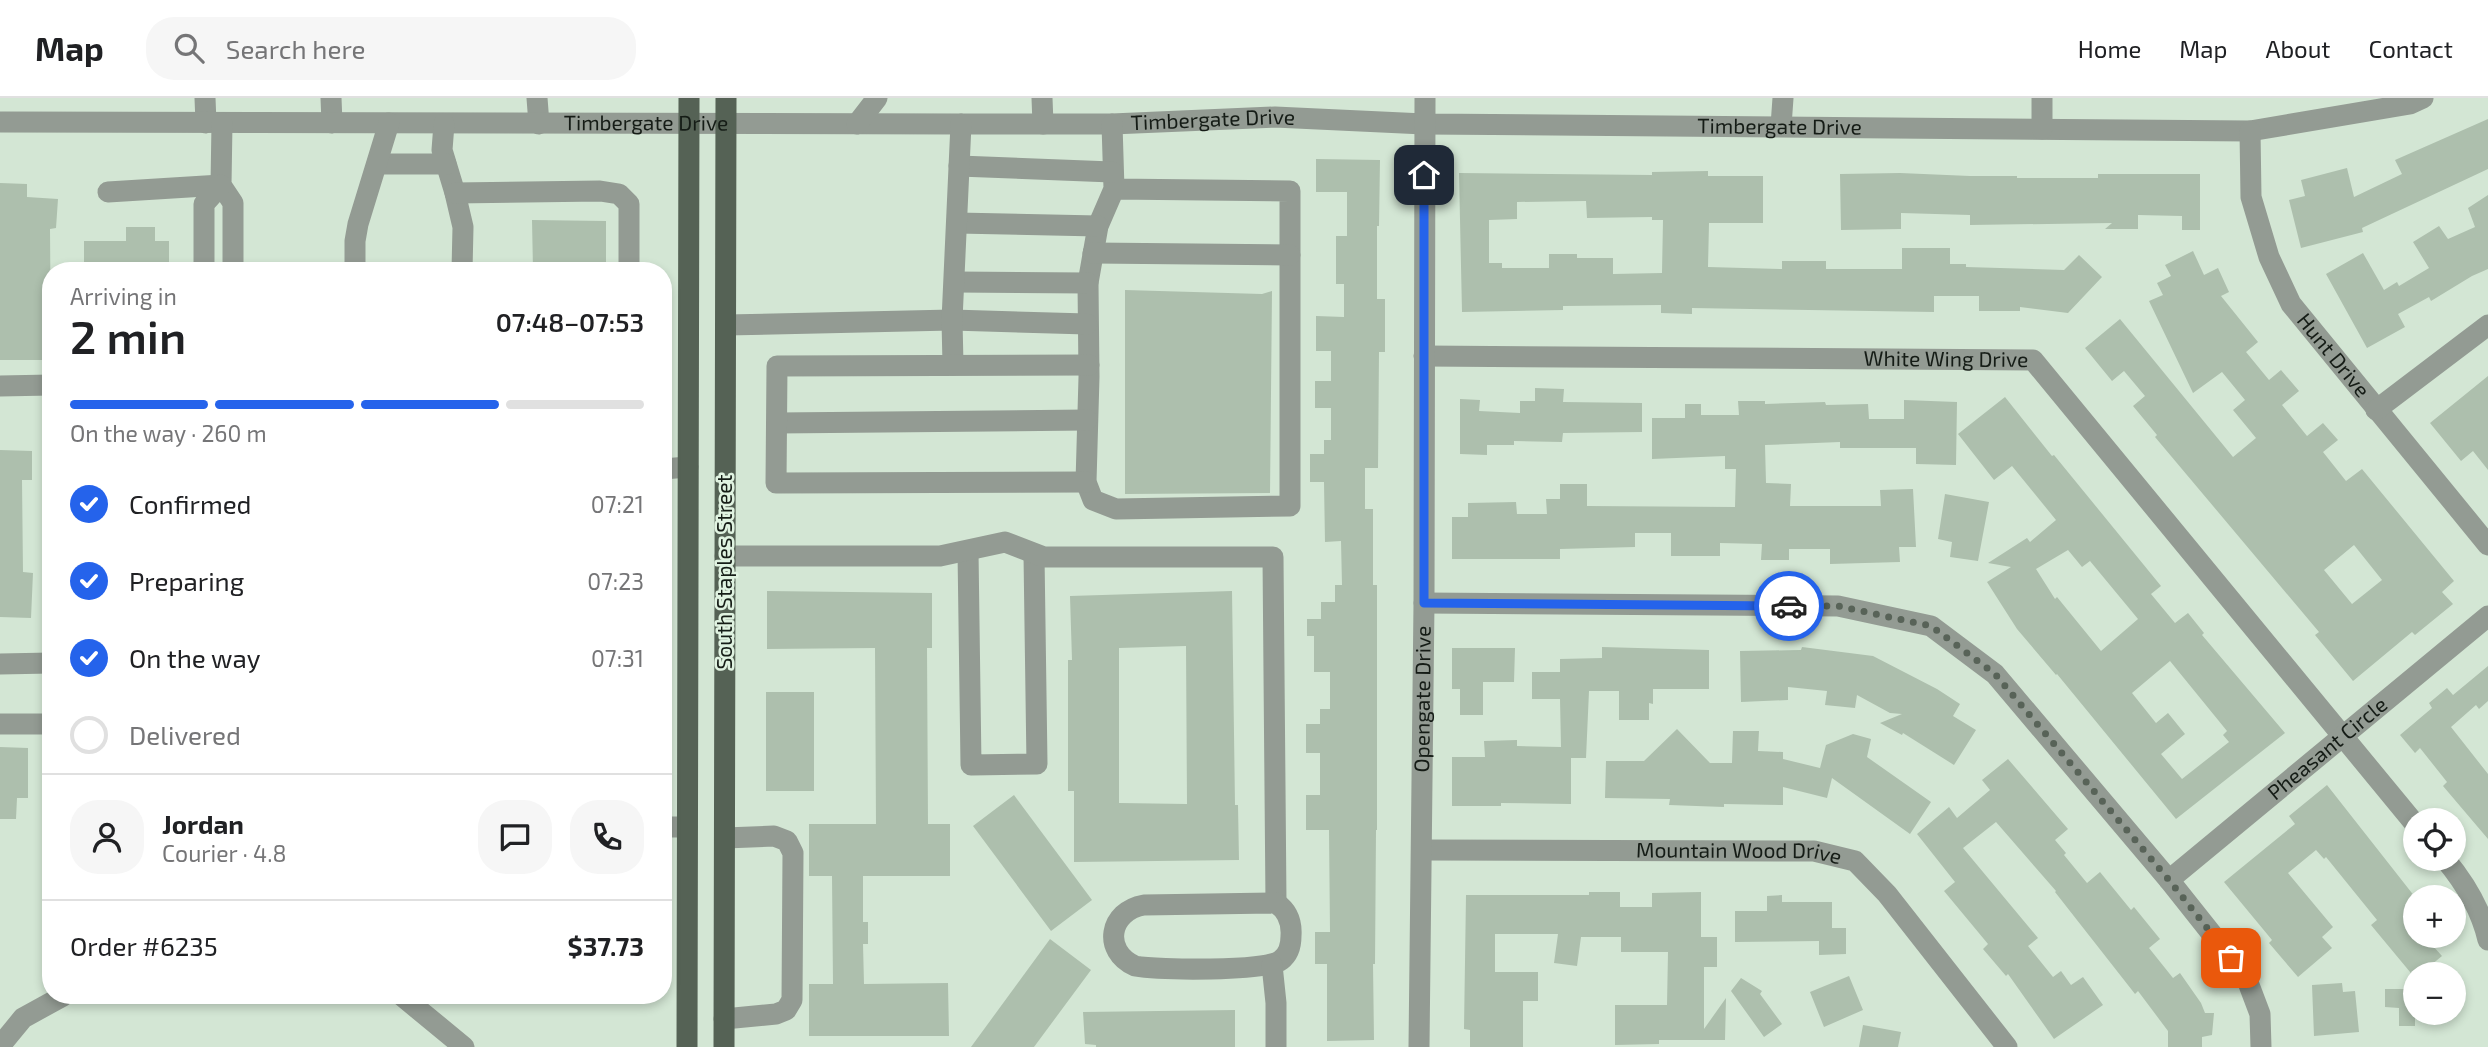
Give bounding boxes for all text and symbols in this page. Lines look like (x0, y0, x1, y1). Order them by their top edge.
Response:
search box (146, 17, 636, 80)
text: Map (35, 28, 104, 68)
icon: search (170, 29, 208, 67)
text: Search here (226, 33, 365, 64)
text: Home (2078, 34, 2141, 63)
text: Map (2179, 34, 2227, 63)
text: About (2265, 34, 2331, 63)
text: Contact (2369, 34, 2453, 63)
street label: Timbergate Drive (1130, 103, 1296, 134)
street label: Timbergate Drive (564, 109, 728, 135)
street label: Timbergate Drive (1697, 112, 1862, 139)
pin (1394, 145, 1454, 205)
icon: home (1405, 156, 1443, 194)
text: Arriving in (70, 282, 177, 310)
text: 07:48–07:53 (496, 306, 644, 337)
text: 2 min (70, 308, 186, 363)
street label: Hunt Drive (2293, 308, 2376, 401)
street label: White Wing Drive (1864, 345, 2028, 371)
text: On the way · 260 m (70, 419, 267, 447)
street label: South Staples Street (711, 474, 736, 670)
icon: check (70, 485, 108, 523)
text: Confirmed (129, 488, 252, 519)
text: 07:21 (591, 490, 644, 518)
icon: check (70, 562, 108, 600)
text: Preparing (129, 565, 244, 596)
text: 07:23 (587, 567, 644, 595)
courier (1754, 571, 1824, 641)
icon: car (1770, 587, 1808, 625)
street label: Opengate Drive (1408, 626, 1435, 773)
icon: check (70, 639, 108, 677)
text: On the way (129, 642, 260, 673)
text: 07:31 (591, 644, 644, 672)
street label: Pheasant Circle (2262, 691, 2392, 804)
text: Delivered (129, 719, 241, 750)
button: person (70, 800, 144, 874)
button: chat (478, 800, 552, 874)
button: phone (570, 800, 644, 874)
text: Jordan (162, 808, 244, 839)
map controls (2403, 808, 2466, 1025)
button: locate (2403, 808, 2466, 871)
street label: Mountain Wood Drive (1636, 837, 1845, 868)
text: Courier · 4.8 (162, 839, 286, 867)
button: + (2403, 885, 2466, 948)
pin (2201, 928, 2261, 988)
text: Order #6235 (70, 930, 218, 961)
text: $37.73 (568, 930, 644, 961)
icon: bag (2212, 939, 2250, 977)
button: − (2403, 962, 2466, 1025)

